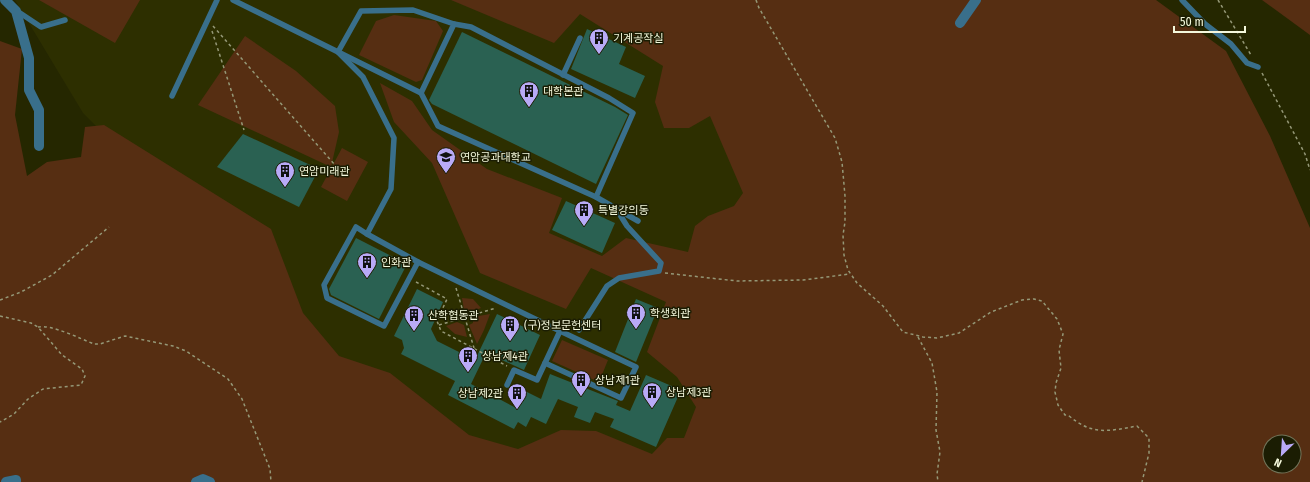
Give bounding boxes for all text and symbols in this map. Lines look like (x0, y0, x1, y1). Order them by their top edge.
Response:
scale bar (1174, 8, 1245, 34)
text: 50 m (1180, 15, 1204, 29)
building icon: 기계공작실 (588, 27, 610, 55)
place label: 기계공작실 (613, 32, 664, 45)
building icon: 대학본관 (518, 80, 540, 108)
place label: 대학본관 (543, 85, 583, 98)
school or university icon: 연암공과대학교 (435, 146, 457, 174)
place label: 연암공과대학교 (460, 151, 531, 164)
building icon: 연암미래관 (274, 160, 296, 188)
place label: 연암미래관 (299, 165, 350, 178)
building icon: 특별강의동 (573, 199, 595, 227)
place label: 특별강의동 (598, 204, 649, 217)
building icon: 인화관 (356, 251, 378, 279)
place label: 인화관 (381, 256, 411, 269)
building icon: 학생회관 (625, 302, 647, 330)
building icon: 산학협동관 (403, 304, 425, 332)
place label: 학생회관 (650, 307, 690, 320)
place label: 산학협동관 (428, 309, 479, 322)
building icon: (구)정보문헌센터 (499, 314, 521, 342)
place label: (구)정보문헌센터 (524, 319, 601, 332)
building icon: 상남제4관 (457, 345, 479, 373)
place label: 상남제4관 (482, 350, 528, 363)
building icon: 상남제1관 (570, 369, 592, 397)
place label: 상남제1관 (595, 374, 640, 387)
building icon: 상남제3관 (641, 381, 663, 409)
building icon: 상남제2관 (506, 382, 528, 410)
place label: 상남제3관 (666, 386, 711, 399)
place label: 상남제2관 (458, 387, 503, 400)
north arrow (1262, 434, 1302, 474)
text: N (1272, 455, 1284, 470)

